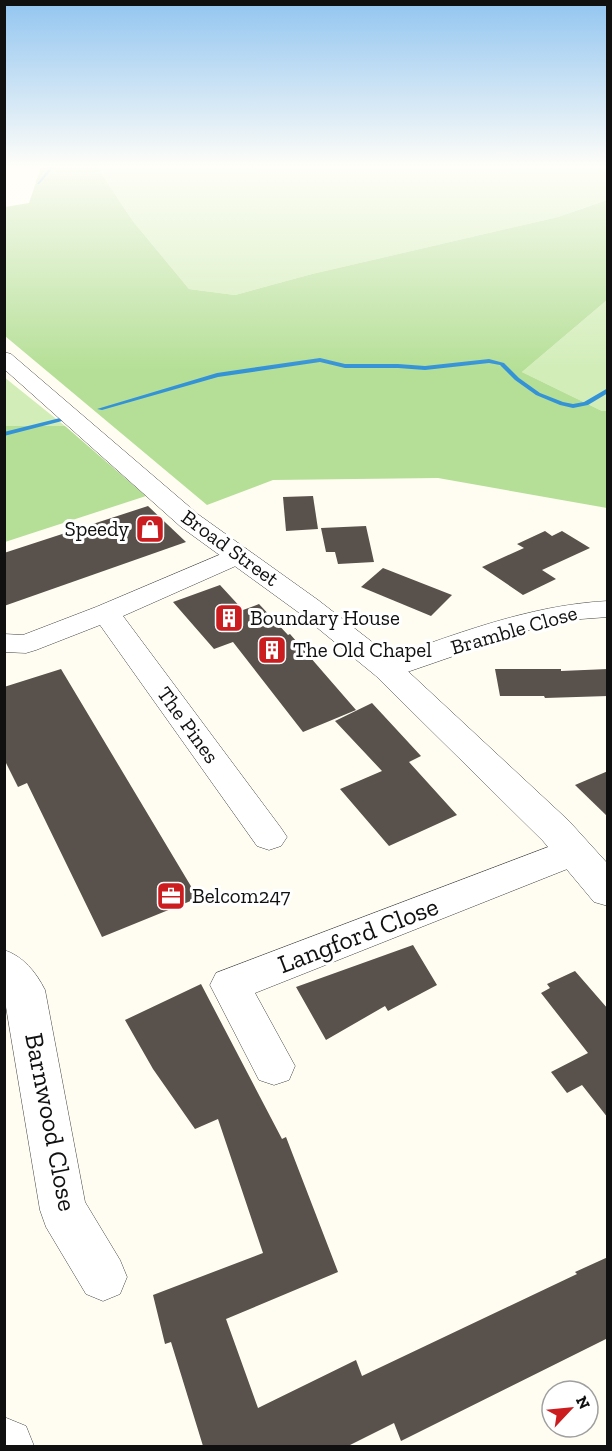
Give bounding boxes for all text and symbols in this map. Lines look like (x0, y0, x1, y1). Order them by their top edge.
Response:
street label: Broad Street (177, 504, 284, 591)
shop icon: Speedy (134, 513, 166, 545)
place label: Speedy (64, 516, 129, 541)
street label: Bramble Close (448, 600, 580, 659)
building icon: Boundary House (213, 602, 245, 634)
place label: Boundary House (250, 605, 400, 630)
building icon: The Old Chapel (256, 634, 288, 666)
place label: The Old Chapel (293, 637, 432, 662)
street label: The Pines (152, 682, 225, 768)
office icon: Belcom247 (155, 880, 187, 912)
place label: Belcom247 (192, 883, 291, 908)
street label: Langford Close (273, 890, 443, 980)
street label: Barnwood Close (18, 1030, 84, 1214)
north arrow (540, 1379, 600, 1439)
text: N (572, 1393, 594, 1412)

